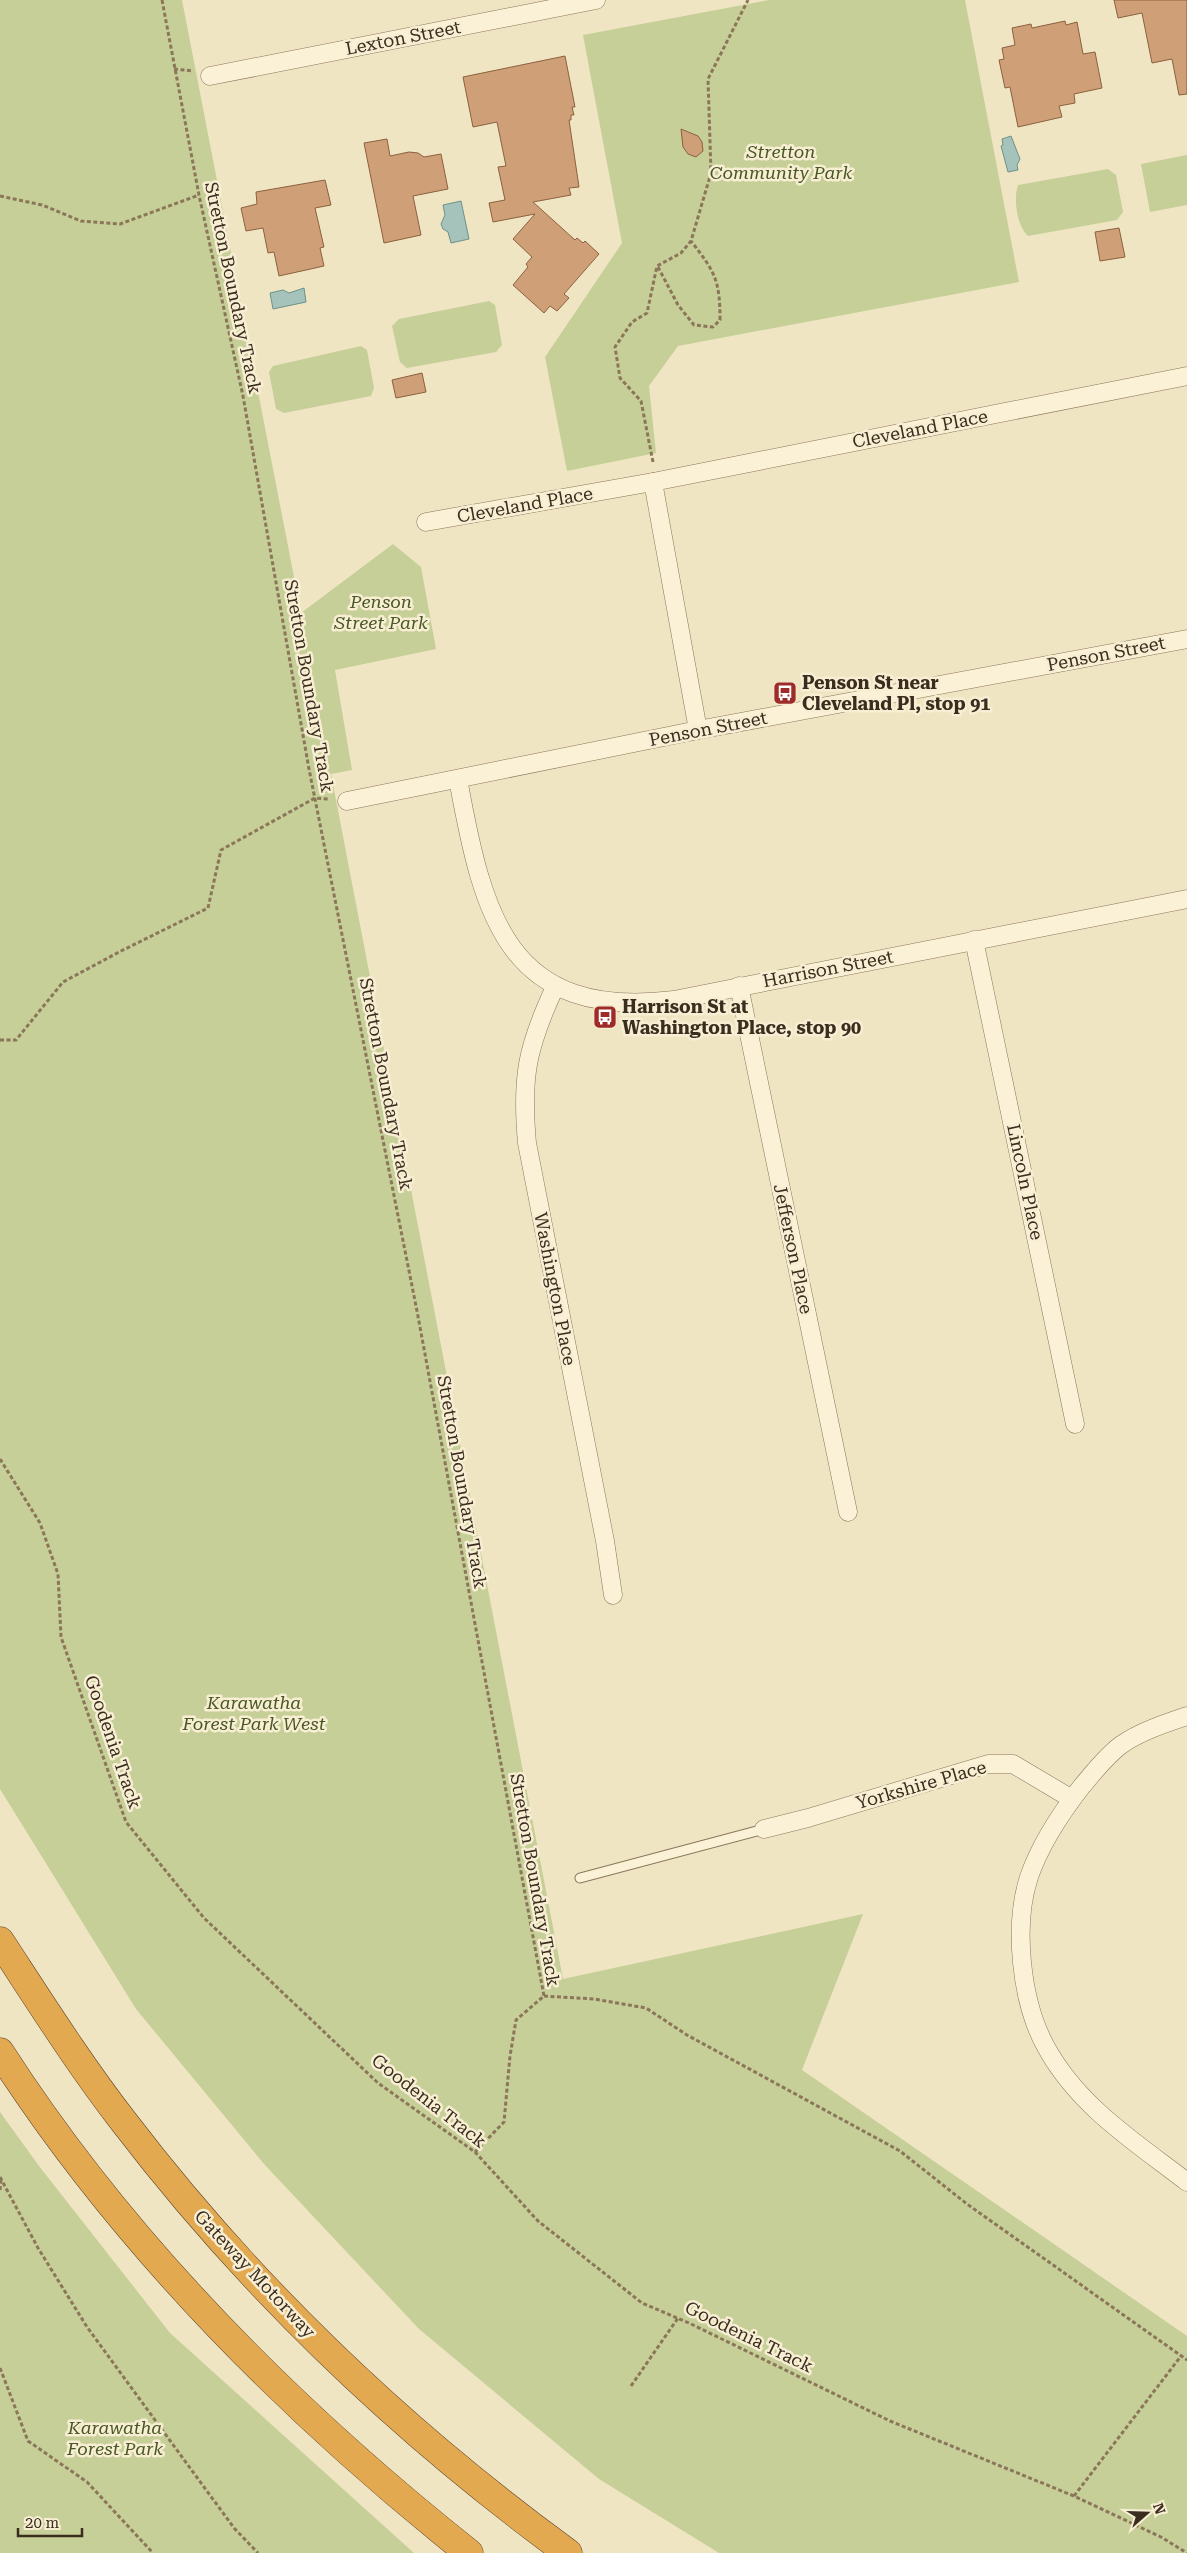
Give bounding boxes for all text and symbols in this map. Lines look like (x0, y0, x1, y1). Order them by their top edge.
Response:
street label: Lexton Street (343, 16, 463, 59)
park label: Stretton Community Park (710, 141, 852, 183)
street label: Stretton Boundary Track (201, 180, 266, 396)
street label: Cleveland Place (850, 405, 990, 452)
street label: Cleveland Place (455, 482, 595, 527)
street label: Stretton Boundary Track (280, 578, 339, 794)
park label: Penson Street Park (333, 591, 428, 633)
street label: Penson Street (1045, 632, 1167, 675)
place label: Penson St near Cleveland Pl, stop 91 (802, 672, 990, 714)
bus stop icon: Penson St near Cleveland Pl, stop 91 (772, 680, 798, 706)
street label: Penson Street (647, 707, 769, 750)
street label: Harrison Street (761, 946, 895, 991)
street label: Stretton Boundary Track (356, 976, 417, 1192)
place label: Harrison St at Washington Place, stop 90 (622, 996, 861, 1038)
bus stop icon: Harrison St at Washington Place, stop 90 (592, 1004, 618, 1030)
street label: Lincoln Place (1003, 1122, 1048, 1242)
street label: Jefferson Place (769, 1182, 818, 1316)
street label: Washington Place (530, 1211, 581, 1367)
street label: Stretton Boundary Track (433, 1374, 492, 1590)
street label: Goodenia Track (81, 1672, 146, 1811)
park label: Karawatha Forest Park West (182, 1692, 326, 1734)
street label: Yorkshire Place (853, 1756, 989, 1813)
street label: Stretton Boundary Track (506, 1772, 565, 1988)
street label: Goodenia Track (368, 2049, 491, 2152)
street label: Gateway Motorway (191, 2205, 320, 2342)
street label: Goodenia Track (682, 2296, 817, 2377)
park label: Karawatha Forest Park (66, 2417, 163, 2459)
north arrow (1122, 2488, 1172, 2538)
text: N (1150, 2501, 1169, 2517)
scale bar (18, 2506, 81, 2538)
text: 20 m (25, 2514, 60, 2532)

